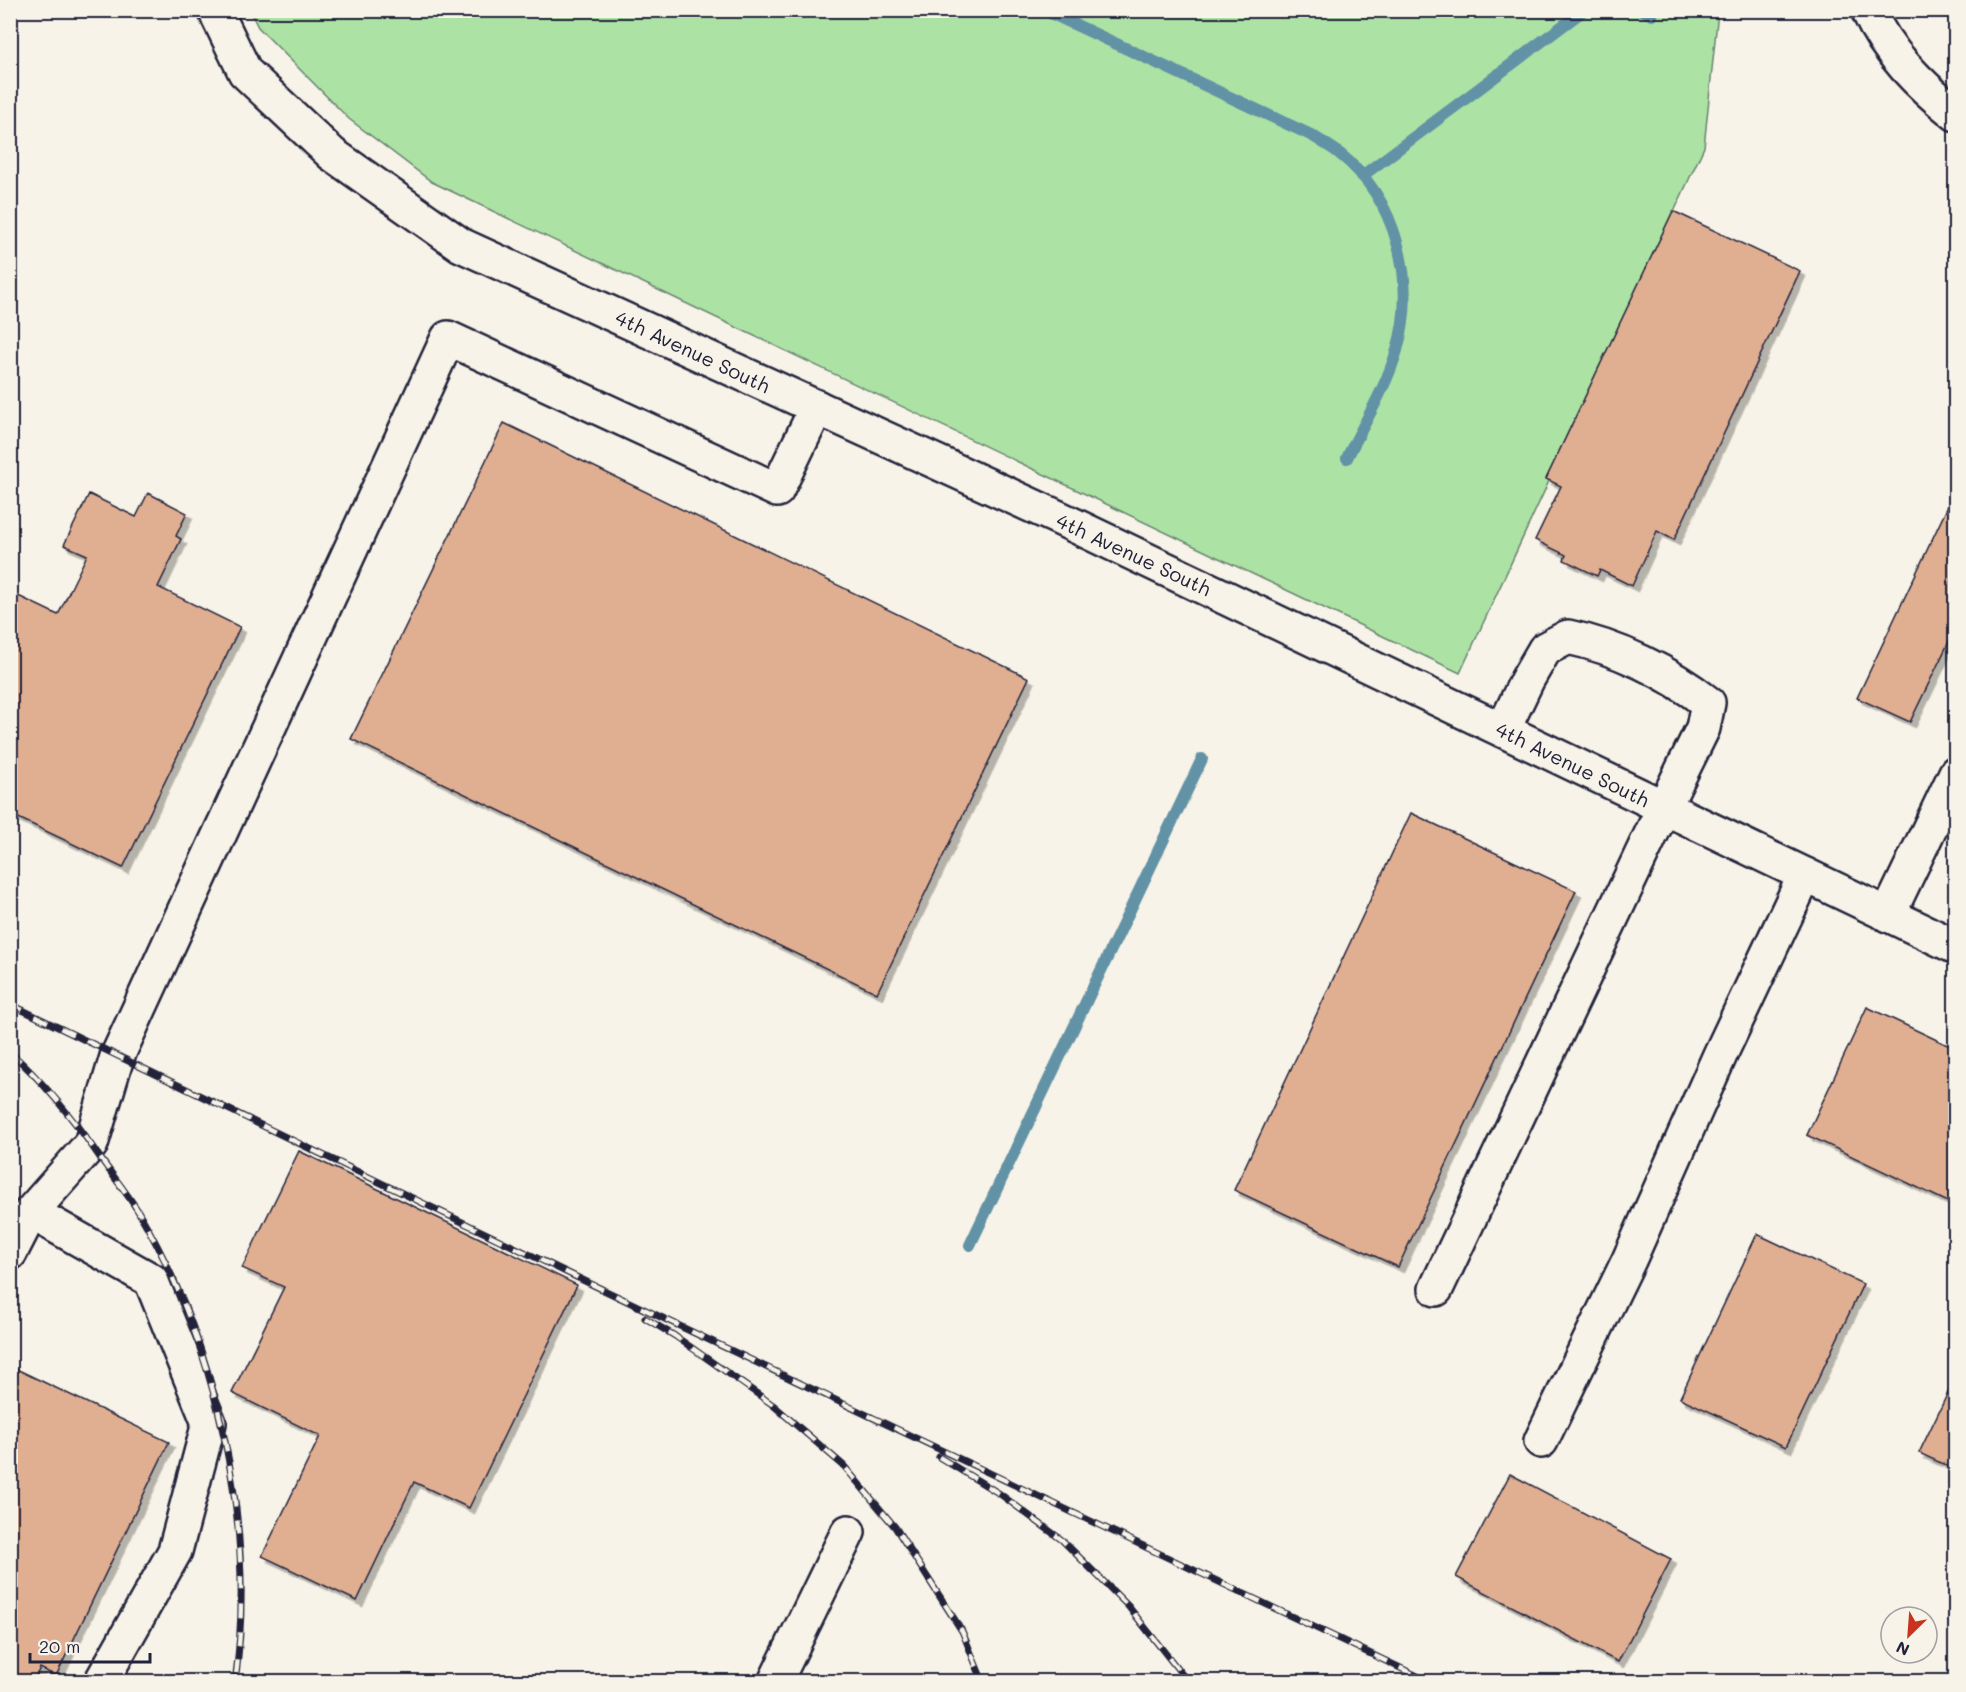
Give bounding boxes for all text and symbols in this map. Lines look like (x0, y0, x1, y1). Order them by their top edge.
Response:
street label: 4th Avenue South (611, 304, 775, 398)
street label: 4th Avenue South (1052, 507, 1216, 601)
street label: 4th Avenue South (1492, 715, 1654, 813)
north arrow (1879, 1605, 1939, 1665)
scale bar (30, 1626, 150, 1664)
text: 20 m (39, 1634, 80, 1658)
text: N (1893, 1637, 1912, 1661)

